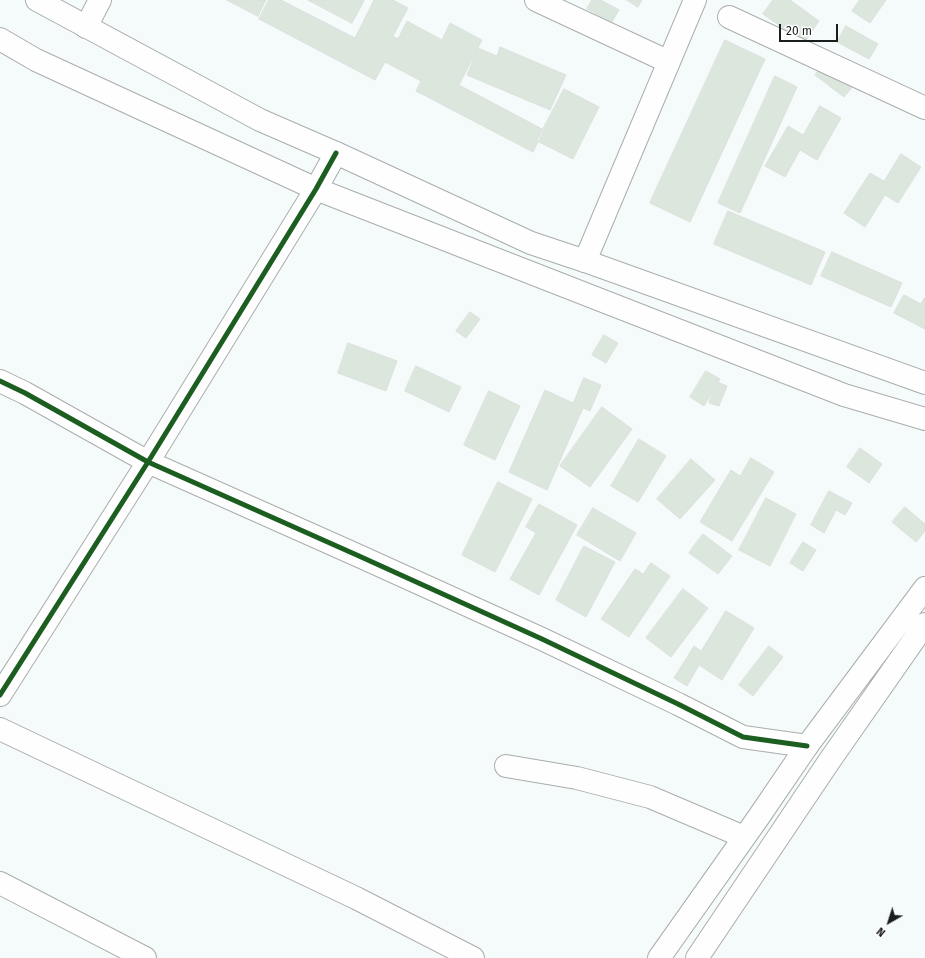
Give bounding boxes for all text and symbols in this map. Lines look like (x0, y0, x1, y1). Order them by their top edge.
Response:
scale bar (781, 16, 840, 42)
text: 20 m (786, 24, 812, 38)
north arrow (869, 902, 909, 942)
text: N (874, 924, 888, 939)

